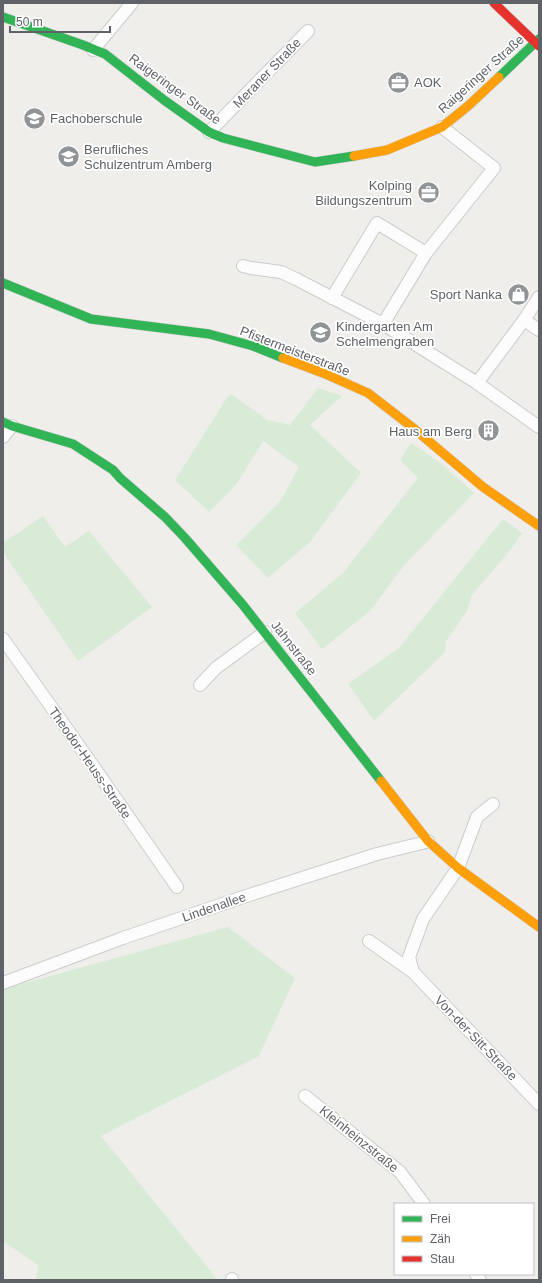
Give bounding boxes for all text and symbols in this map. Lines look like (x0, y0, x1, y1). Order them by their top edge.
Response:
scale bar (10, 8, 110, 34)
text: 50 m (16, 15, 43, 29)
street label: Raigeringer Straße (435, 32, 527, 116)
street label: Meraner Straße (230, 35, 304, 111)
street label: Raigeringer Straße (126, 51, 224, 127)
office icon: AOK (385, 69, 411, 95)
place label: AOK (414, 75, 442, 90)
school or university icon: Fachoberschule (22, 105, 48, 131)
place label: Fachoberschule (50, 111, 143, 126)
place label: Berufliches Schulzentrum Amberg (84, 142, 212, 172)
school or university icon: Berufliches Schulzentrum Amberg (56, 143, 82, 169)
place label: Kolping Bildungszentrum (315, 178, 412, 208)
office icon: Kolping Bildungszentrum (415, 179, 441, 205)
shop icon: Sport Nanka (505, 281, 531, 307)
place label: Sport Nanka (430, 287, 503, 302)
place label: Kindergarten Am Schelmengraben (336, 319, 434, 349)
school or university icon: Kindergarten Am Schelmengraben (307, 320, 333, 346)
street label: Pfistermeisterstraße (238, 323, 352, 379)
building icon: Haus am Berg (475, 418, 501, 444)
place label: Haus am Berg (389, 424, 472, 439)
street label: Jahnstraße (268, 618, 320, 678)
street label: Theodor-Heuss-Straße (46, 704, 134, 822)
street label: Lindenallee (180, 889, 248, 925)
street label: Von-der-Sitt-Straße (432, 993, 520, 1083)
street label: Kleinheinzstraße (317, 1103, 401, 1175)
legend (394, 1203, 534, 1275)
text: Frei (430, 1212, 451, 1226)
text: Zäh (430, 1232, 451, 1246)
text: Stau (430, 1252, 455, 1266)

